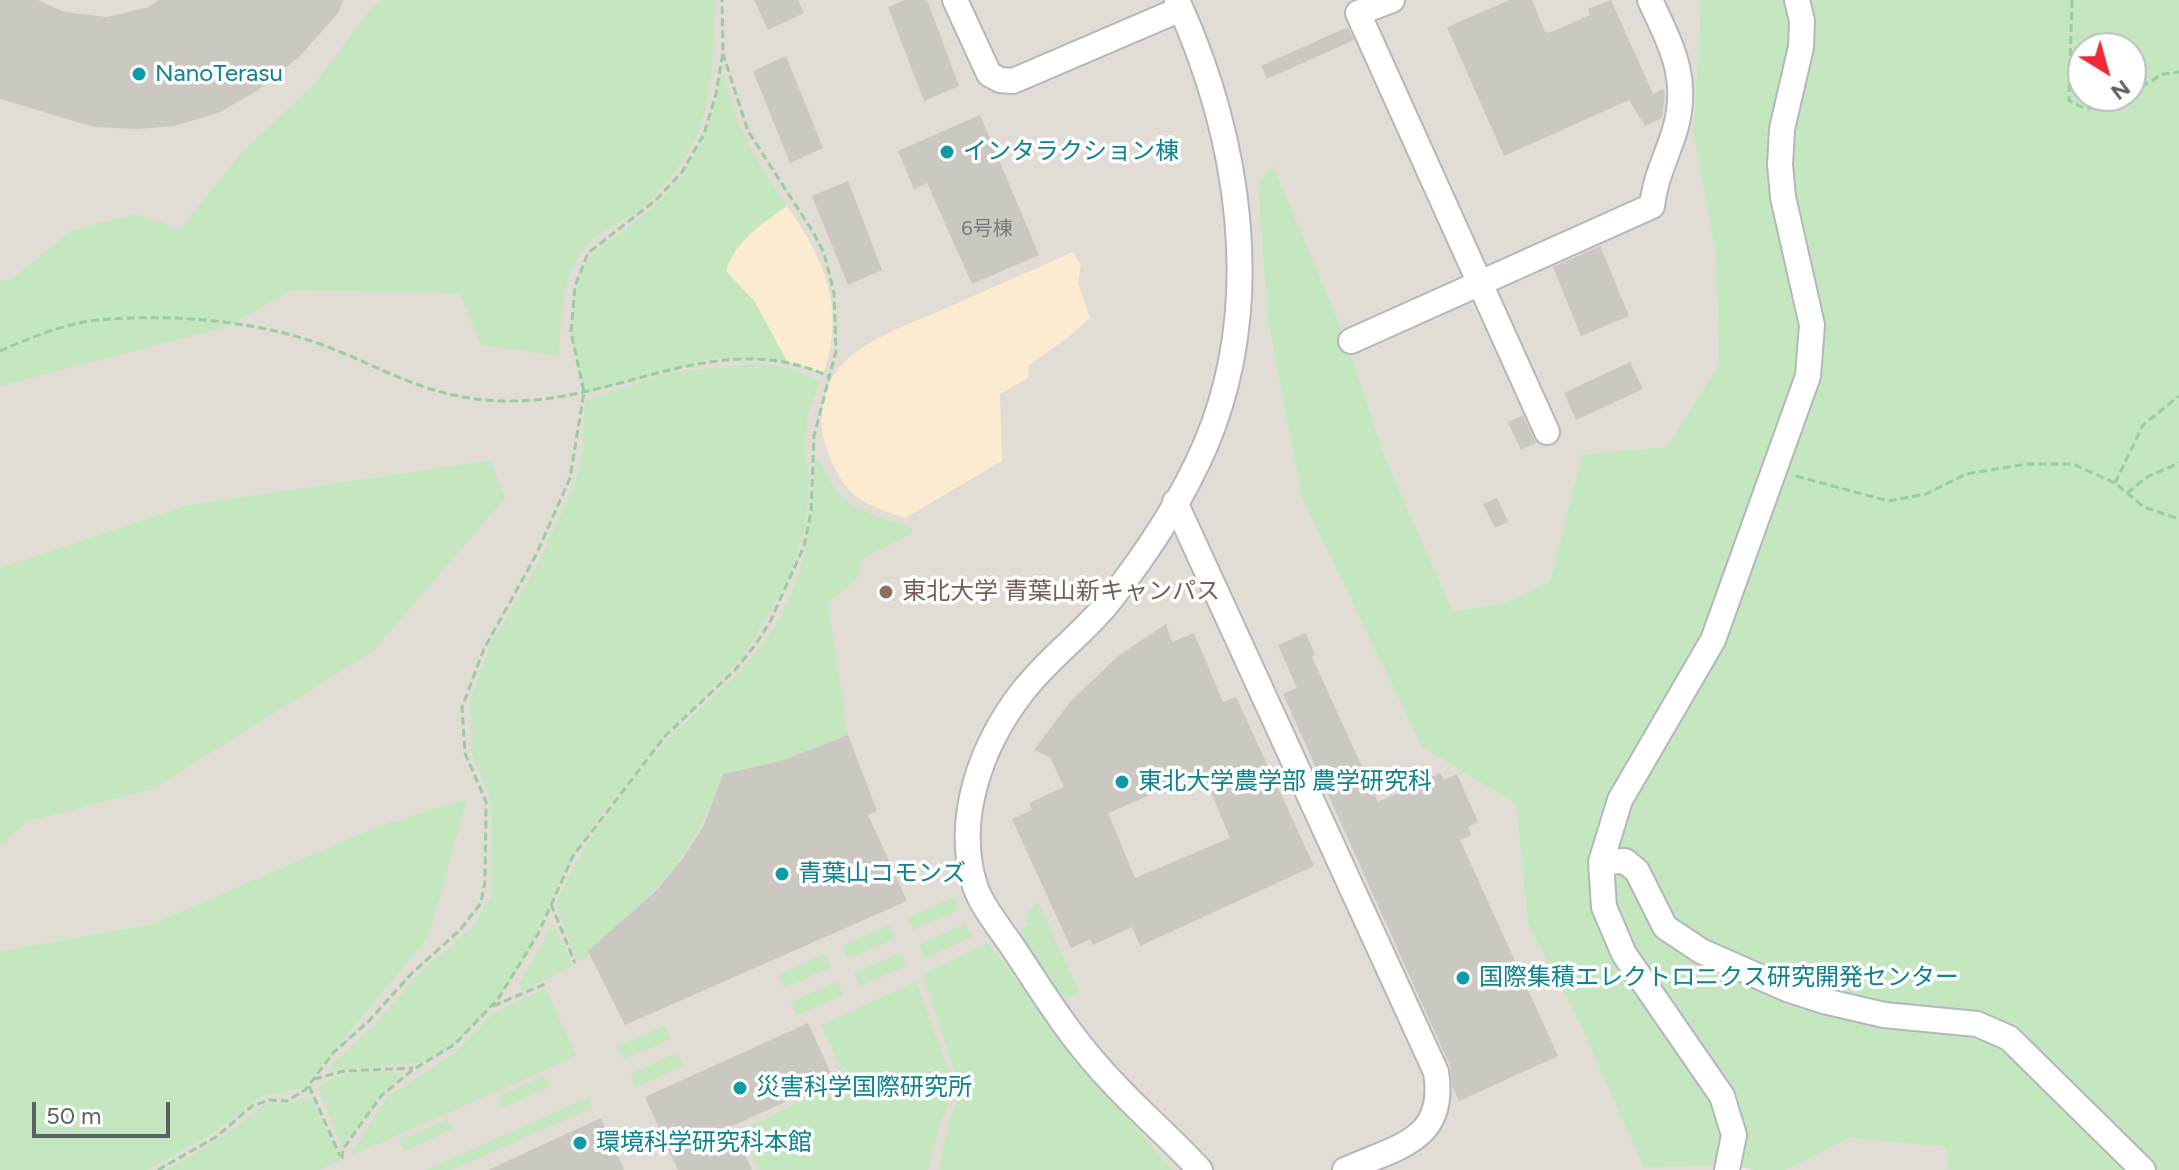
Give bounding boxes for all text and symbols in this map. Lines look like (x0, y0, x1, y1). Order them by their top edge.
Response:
north arrow (2067, 32, 2147, 112)
place label: NanoTerasu (155, 60, 283, 88)
marker: NanoTerasu (130, 65, 148, 83)
text: N (2106, 74, 2135, 106)
place label: インタラクション棟 (963, 138, 1179, 166)
marker: インタラクション棟 (938, 143, 956, 161)
house number: 6号棟 (961, 217, 1013, 241)
place label: 東北大学 青葉山新キャンパス (902, 578, 1220, 606)
marker: 東北大学 青葉山新キャンパス (877, 583, 895, 601)
place label: 東北大学農学部 農学研究科 (1138, 768, 1432, 796)
marker: 東北大学農学部 農学研究科 (1113, 773, 1131, 791)
place label: 青葉山コモンズ (798, 860, 966, 888)
marker: 青葉山コモンズ (773, 865, 791, 883)
place label: 国際集積エレクトロニクス研究開発センター (1479, 964, 1959, 992)
marker: 国際集積エレクトロニクス研究開発センター (1454, 969, 1472, 987)
place label: 災害科学国際研究所 (756, 1074, 972, 1102)
marker: 災害科学国際研究所 (731, 1079, 749, 1097)
scale bar (36, 1086, 174, 1136)
text: 50 m (46, 1101, 102, 1130)
place label: 環境科学研究科本館 (596, 1129, 812, 1157)
marker: 環境科学研究科本館 (571, 1134, 589, 1152)

